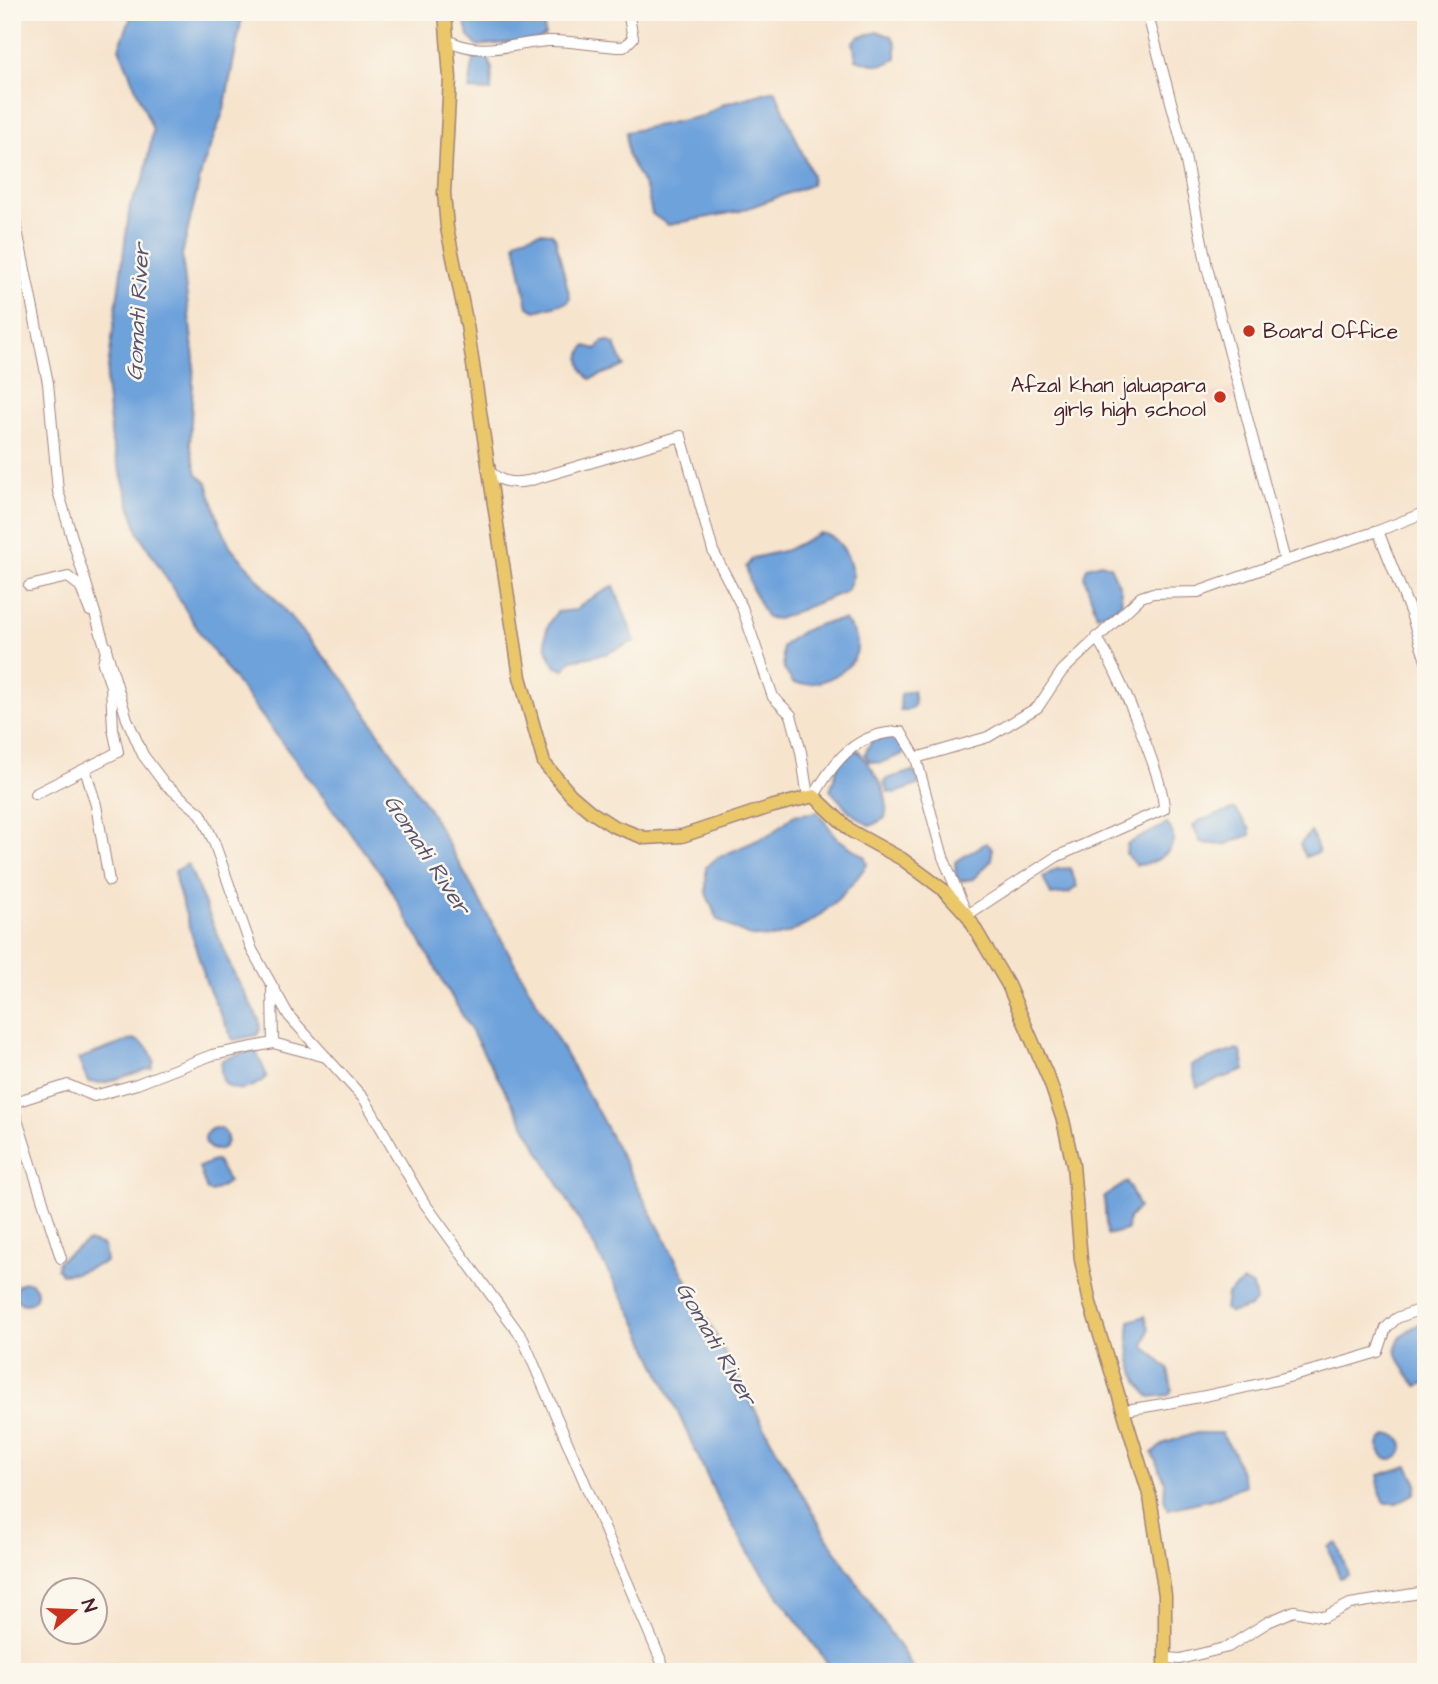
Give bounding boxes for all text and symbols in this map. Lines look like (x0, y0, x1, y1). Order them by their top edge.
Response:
water label: Gomati River (118, 240, 158, 381)
place label: Board Office (1263, 317, 1398, 346)
marker: Board Office (1241, 323, 1257, 339)
place label: Afzal khan jaluapara girls high school (1011, 371, 1206, 426)
marker: Afzal khan jaluapara girls high school (1212, 389, 1228, 405)
water label: Gomati River (376, 788, 479, 923)
water label: Gomati River (668, 1276, 765, 1413)
north arrow (38, 1576, 108, 1646)
text: N (74, 1596, 103, 1616)

